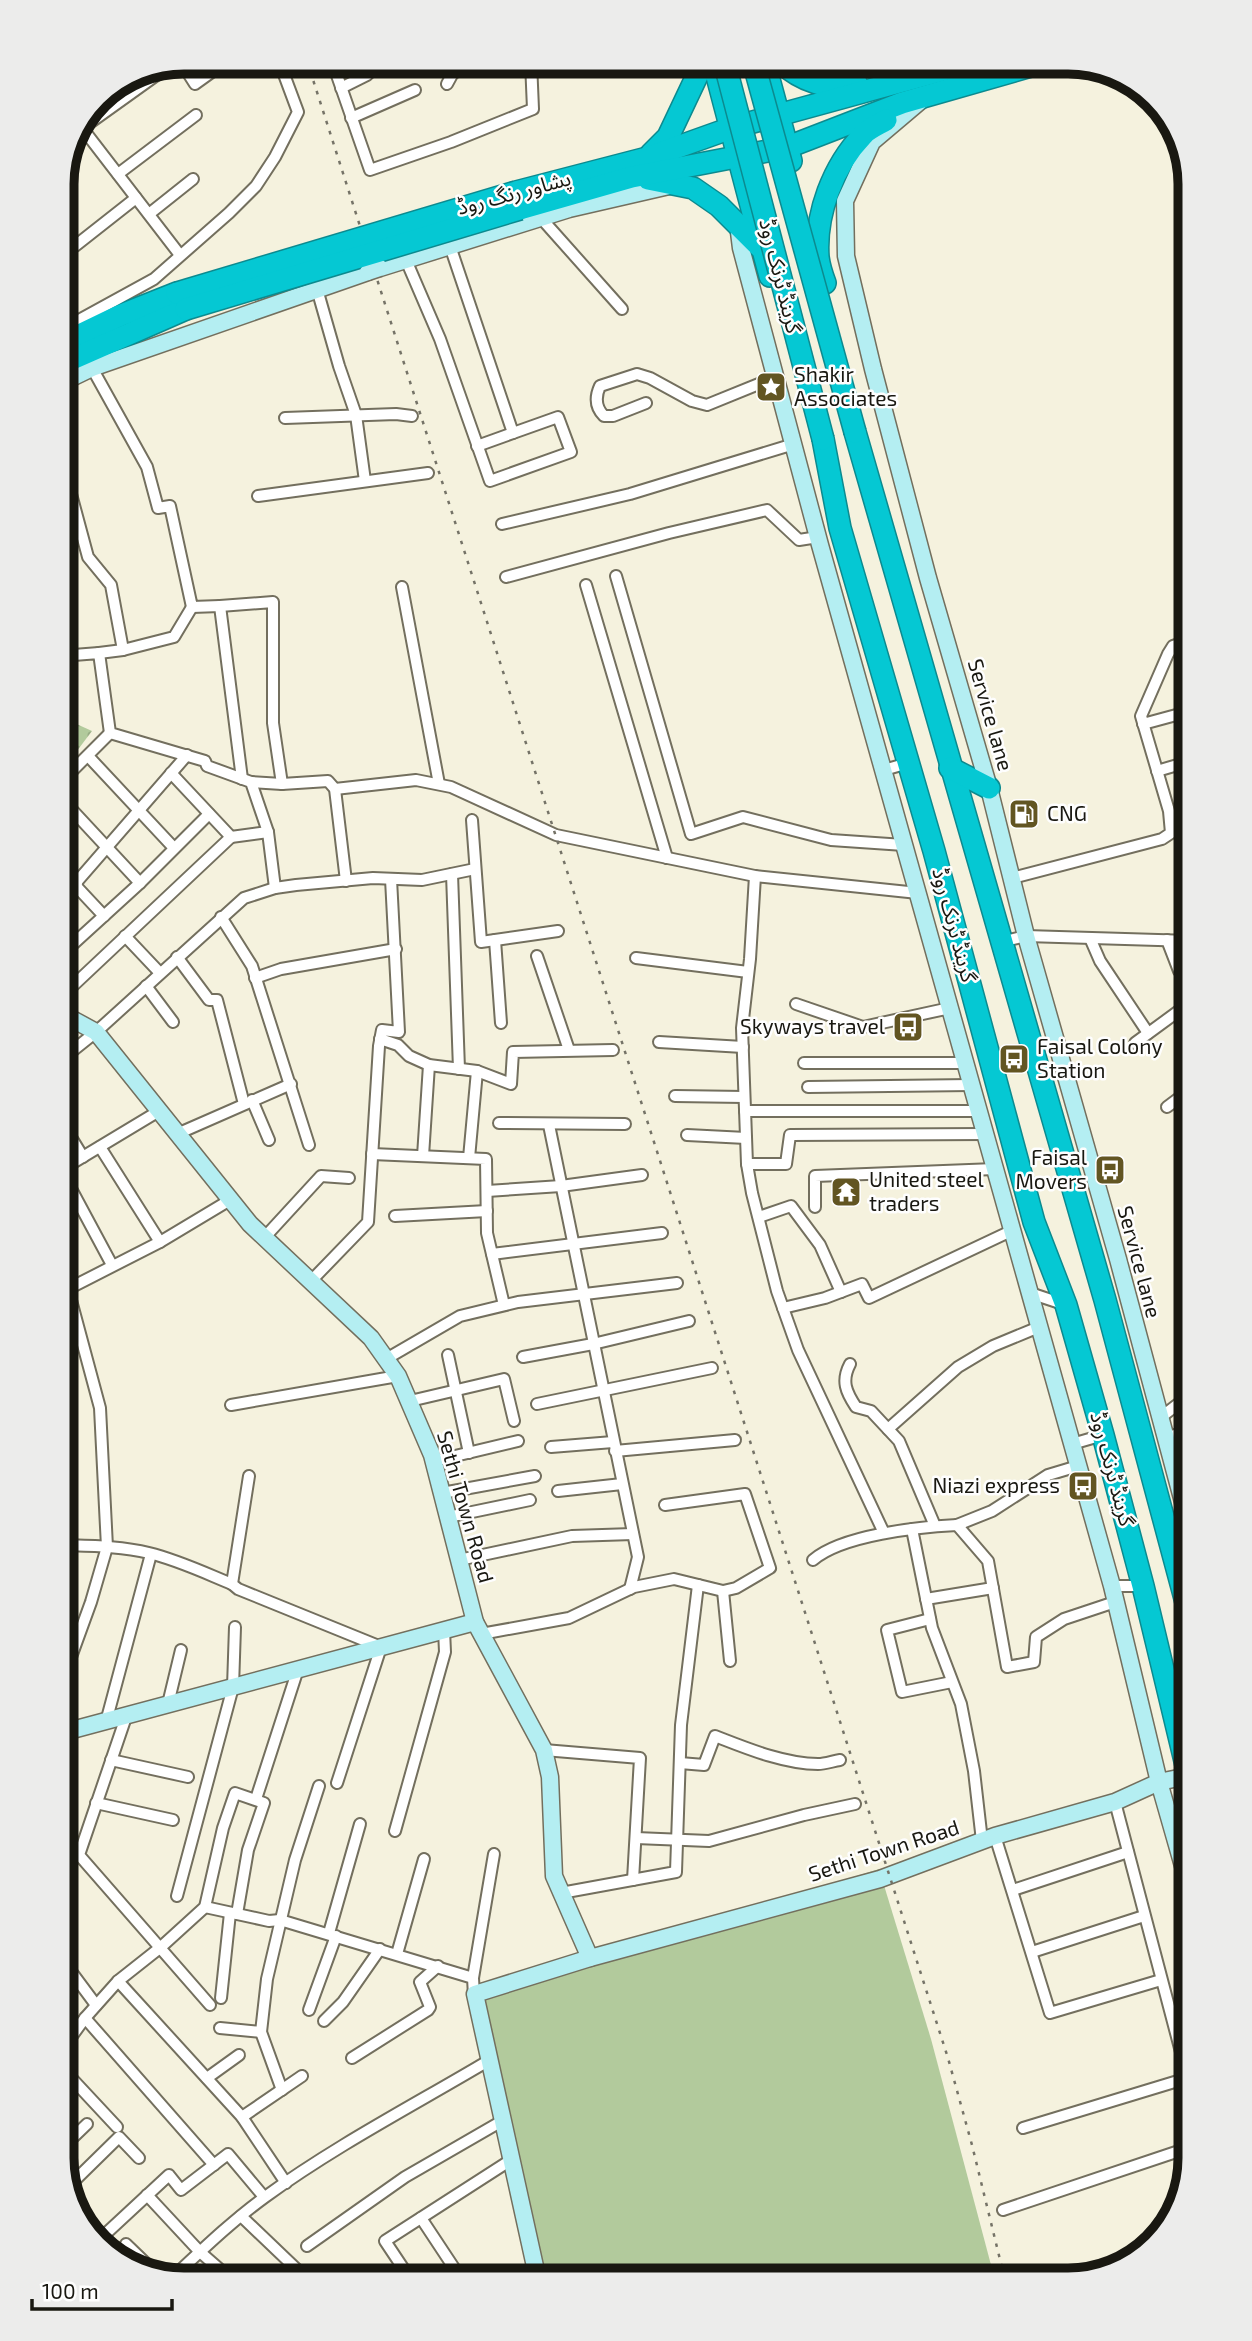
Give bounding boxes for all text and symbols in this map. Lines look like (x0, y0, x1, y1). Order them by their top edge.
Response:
street label: پشاور رنگ روڈ (454, 164, 574, 221)
street label: گرینڈ ٹرنک روڈ (754, 216, 808, 336)
place label: Shakir Associates (794, 361, 897, 410)
place icon: Shakir Associates (754, 370, 788, 404)
street label: Service lane (964, 656, 1019, 773)
fuel station icon: CNG (1007, 797, 1041, 831)
place label: CNG (1047, 800, 1087, 825)
street label: گرینڈ ٹرنک روڈ (927, 865, 983, 985)
bus stop icon: Skyways travel (891, 1010, 925, 1044)
place label: Skyways travel (740, 1013, 886, 1038)
place label: Faisal Colony Station (1037, 1033, 1163, 1082)
bus stop icon: Faisal Colony Station (997, 1042, 1031, 1076)
place label: Faisal Movers (1015, 1144, 1088, 1193)
bus stop icon: Faisal Movers (1093, 1153, 1127, 1187)
place label: United steel traders (869, 1166, 985, 1215)
temple icon: United steel traders (829, 1175, 863, 1209)
street label: Service lane (1113, 1203, 1167, 1320)
street label: گرینڈ ٹرنک روڈ (1085, 1409, 1141, 1529)
street label: Sethi Town Road (433, 1428, 500, 1585)
bus stop icon: Niazi express (1066, 1469, 1100, 1503)
place label: Niazi express (933, 1472, 1060, 1497)
street label: Sethi Town Road (805, 1813, 962, 1886)
scale bar (32, 2268, 172, 2312)
text: 100 m (42, 2278, 99, 2303)

